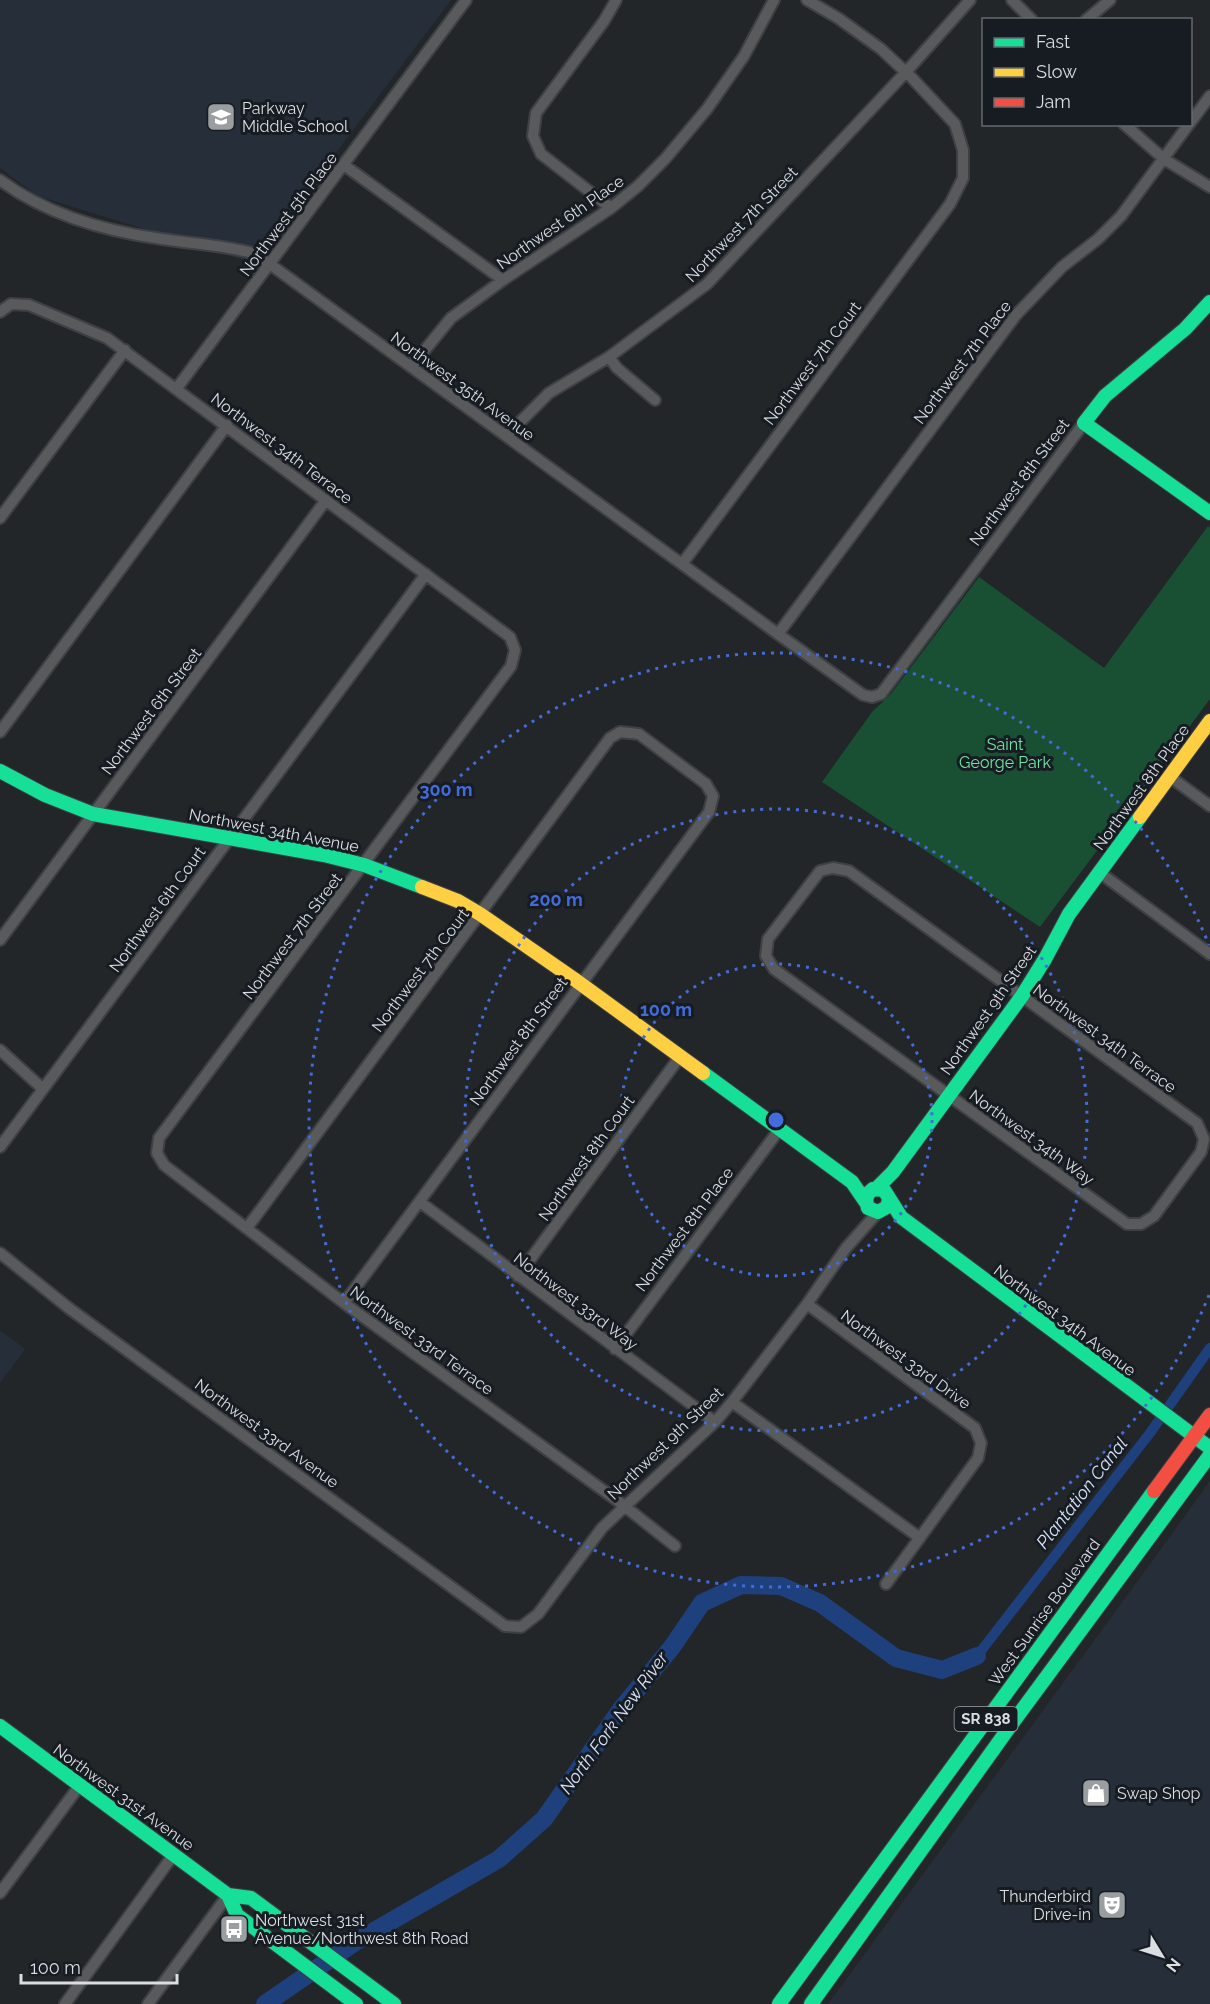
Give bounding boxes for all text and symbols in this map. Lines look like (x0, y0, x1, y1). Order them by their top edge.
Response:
legend (982, 18, 1192, 126)
text: Fast (1036, 31, 1070, 52)
text: Slow (1036, 61, 1077, 82)
text: Jam (1036, 91, 1071, 112)
place label: Parkway Middle School (242, 99, 349, 136)
school or university icon: Parkway Middle School (205, 101, 237, 133)
street label: Northwest 5th Place (236, 149, 341, 280)
street label: Northwest 7th Street (681, 162, 802, 286)
street label: Northwest 6th Place (493, 171, 627, 273)
street label: Northwest 7th Court (760, 297, 865, 429)
street label: Northwest 7th Place (910, 297, 1015, 428)
street label: Northwest 35th Avenue (387, 328, 538, 445)
street label: Northwest 34th Terrace (207, 389, 356, 508)
street label: Northwest 8th Street (966, 415, 1074, 549)
street label: Northwest 6th Street (98, 644, 206, 778)
street label: Northwest 8th Place (1089, 721, 1193, 854)
park label: Saint George Park (959, 735, 1051, 772)
text: 300 m (419, 779, 473, 800)
street label: Northwest 34th Avenue (187, 805, 361, 856)
street label: Northwest 6th Court (105, 842, 210, 976)
street label: Northwest 7th Street (239, 869, 346, 1003)
text: 200 m (529, 889, 583, 910)
street label: Northwest 7th Court (368, 904, 473, 1036)
street label: Northwest 9th Street (937, 941, 1041, 1079)
street label: Northwest 8th Street (466, 973, 572, 1109)
street label: Northwest 34th Terrace (1030, 980, 1180, 1097)
text: 100 m (640, 999, 692, 1020)
street label: Northwest 34th Way (966, 1086, 1098, 1189)
street label: Northwest 8th Court (535, 1091, 639, 1225)
centre of rings (766, 1110, 786, 1130)
street label: Northwest 8th Place (632, 1163, 737, 1295)
street label: Northwest 33rd Way (510, 1249, 642, 1354)
street label: Northwest 34th Avenue (990, 1261, 1139, 1380)
street label: Northwest 33rd Terrace (346, 1282, 497, 1399)
street label: Northwest 33rd Drive (837, 1306, 974, 1413)
street label: Northwest 33rd Avenue (191, 1375, 342, 1492)
street label: Northwest 9th Street (603, 1383, 728, 1504)
water label: Plantation Canal (1032, 1433, 1132, 1552)
street label: West Sunrise Boulevard (985, 1535, 1104, 1689)
water label: North Fork New River (555, 1647, 673, 1798)
road number: SR 838 (954, 1707, 1018, 1731)
street label: Northwest 31st Avenue (50, 1740, 198, 1855)
shop icon: Swap Shop (1080, 1777, 1112, 1809)
place label: Swap Shop (1117, 1784, 1200, 1803)
place label: Thunderbird Drive-in (999, 1887, 1091, 1924)
theatre icon: Thunderbird Drive-in (1096, 1889, 1128, 1921)
place label: Northwest 31st Avenue/Northwest 8th Road (255, 1911, 469, 1948)
bus stop icon: Northwest 31st Avenue/Northwest 8th Road (218, 1913, 250, 1945)
north arrow (1132, 1926, 1192, 1986)
scale bar (21, 1947, 177, 1985)
text: N (1162, 1954, 1185, 1976)
text: 100 m (30, 1957, 81, 1978)

